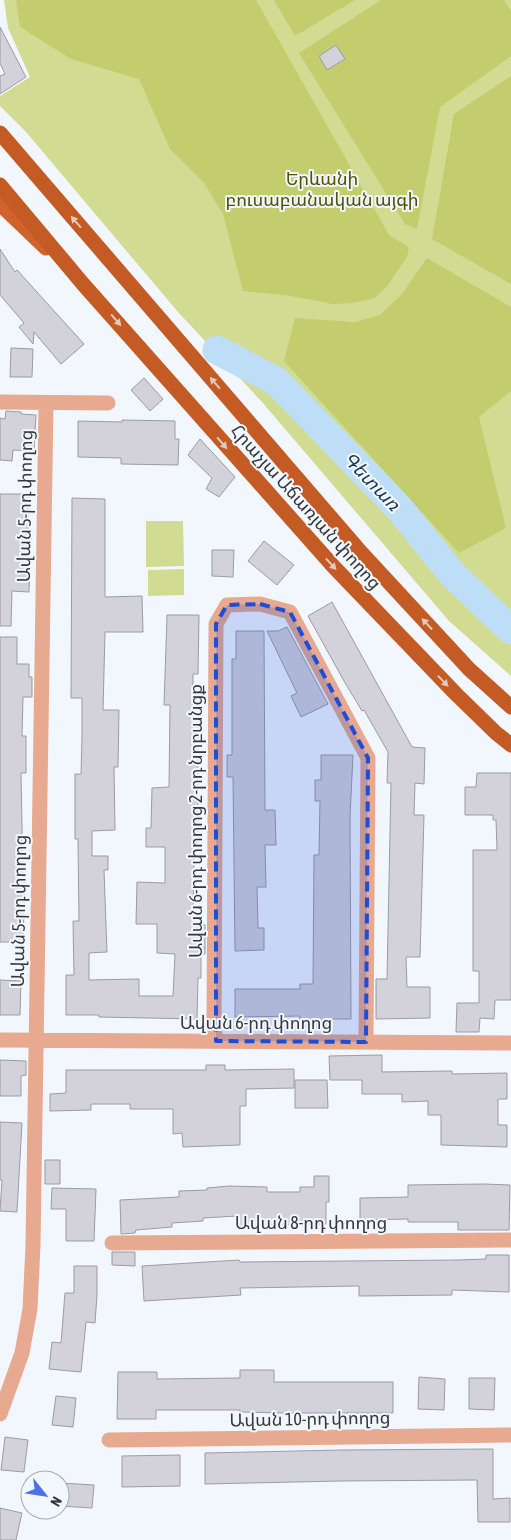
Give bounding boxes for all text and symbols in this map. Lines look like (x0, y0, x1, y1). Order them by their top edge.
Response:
park label: Երևանի բուսաբանական այգի (225, 168, 419, 210)
one-way arrow (70, 216, 82, 228)
one-way arrow (110, 314, 121, 326)
one-way arrow (210, 377, 221, 390)
street label: Հրաչյա Աճառյան փողոց (227, 420, 386, 593)
street label: Ավան 5-րդ փողոց (13, 430, 36, 582)
one-way arrow (217, 436, 228, 449)
water label: Գետառ (339, 447, 405, 515)
one-way arrow (325, 557, 337, 569)
one-way arrow (421, 618, 433, 630)
one-way arrow (437, 675, 449, 687)
street label: Ավան 6-րդ փողոց 2-րդ նրբանցք (185, 684, 206, 958)
street label: Ավան 5-րդ փողոց (7, 835, 30, 987)
street label: Ավան 6-րդ փողոց (180, 1012, 332, 1033)
street label: Ավան 8-րդ փողոց (235, 1212, 387, 1233)
street label: Ավան 10-րդ փողոց (229, 1407, 391, 1430)
north arrow (20, 1470, 70, 1520)
text: N (47, 1494, 65, 1509)

